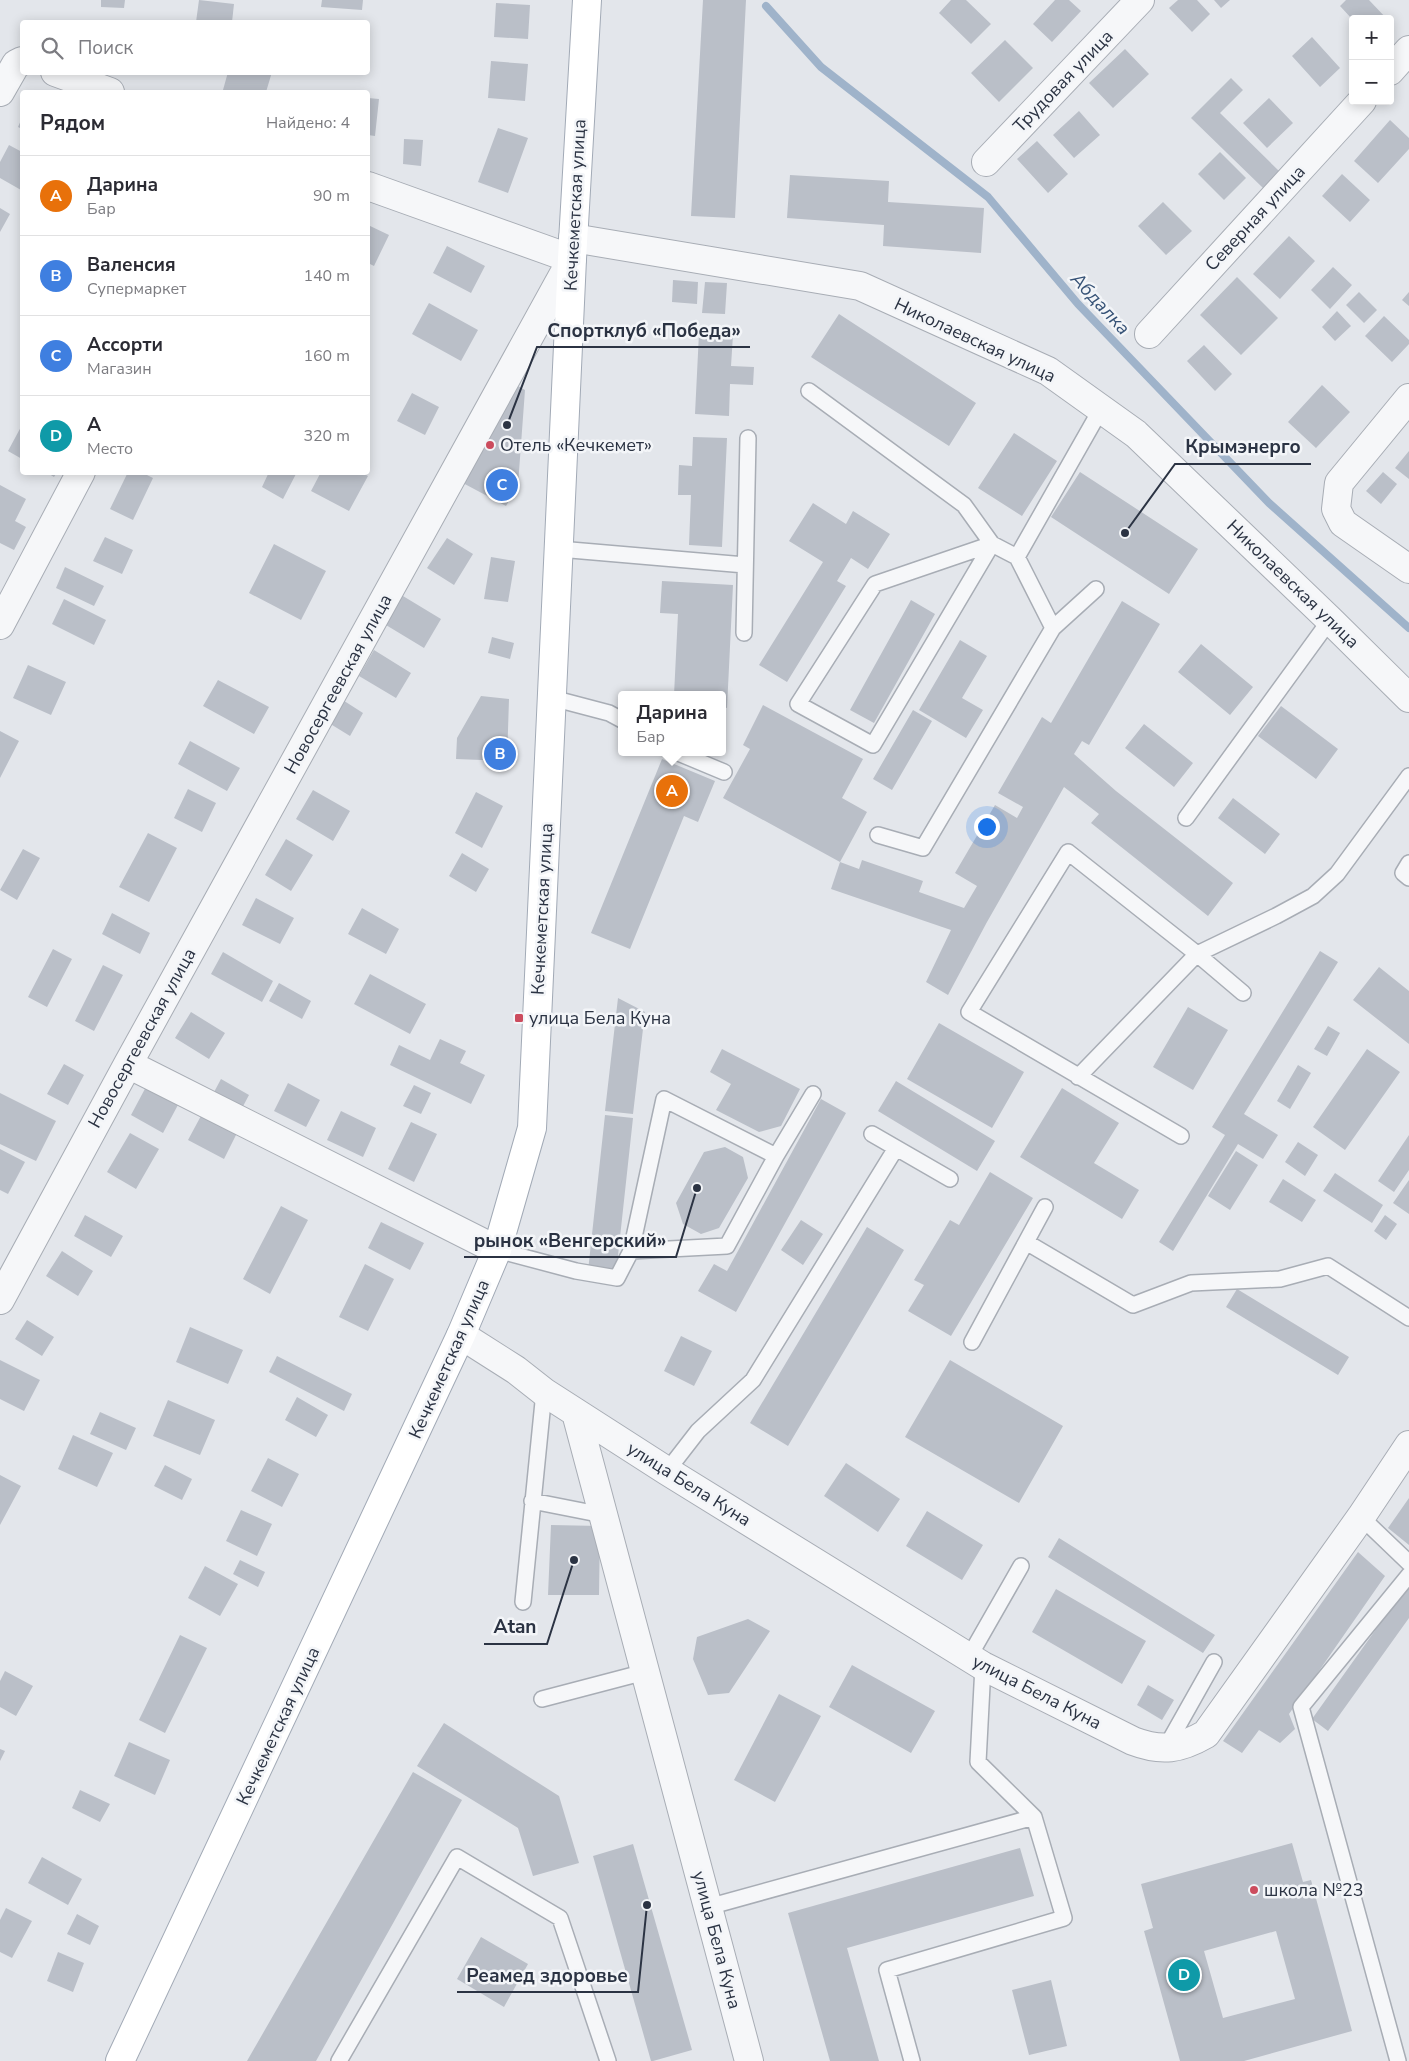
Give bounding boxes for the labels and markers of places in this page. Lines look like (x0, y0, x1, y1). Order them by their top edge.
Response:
callout: Спортклуб «Победа» (537, 313, 750, 347)
callout: Крымэнерго (1175, 430, 1311, 464)
place label: Отель «Кечкемет» (500, 433, 652, 457)
marker: Отель «Кечкемет» (484, 439, 496, 451)
pin: C (486, 466, 518, 504)
pin: B (484, 735, 516, 773)
pin: A (656, 772, 688, 810)
place label: улица Бела Куна (529, 1006, 671, 1030)
marker: улица Бела Куна (513, 1012, 525, 1024)
callout: рынок «Венгерский» (464, 1223, 676, 1257)
callout: Аtan (484, 1610, 547, 1644)
place label: школа №23 (1264, 1878, 1364, 1902)
marker: школа №23 (1248, 1884, 1260, 1896)
pin: D (1168, 1956, 1200, 1994)
callout: Реамед здоровье (457, 1958, 638, 1992)

